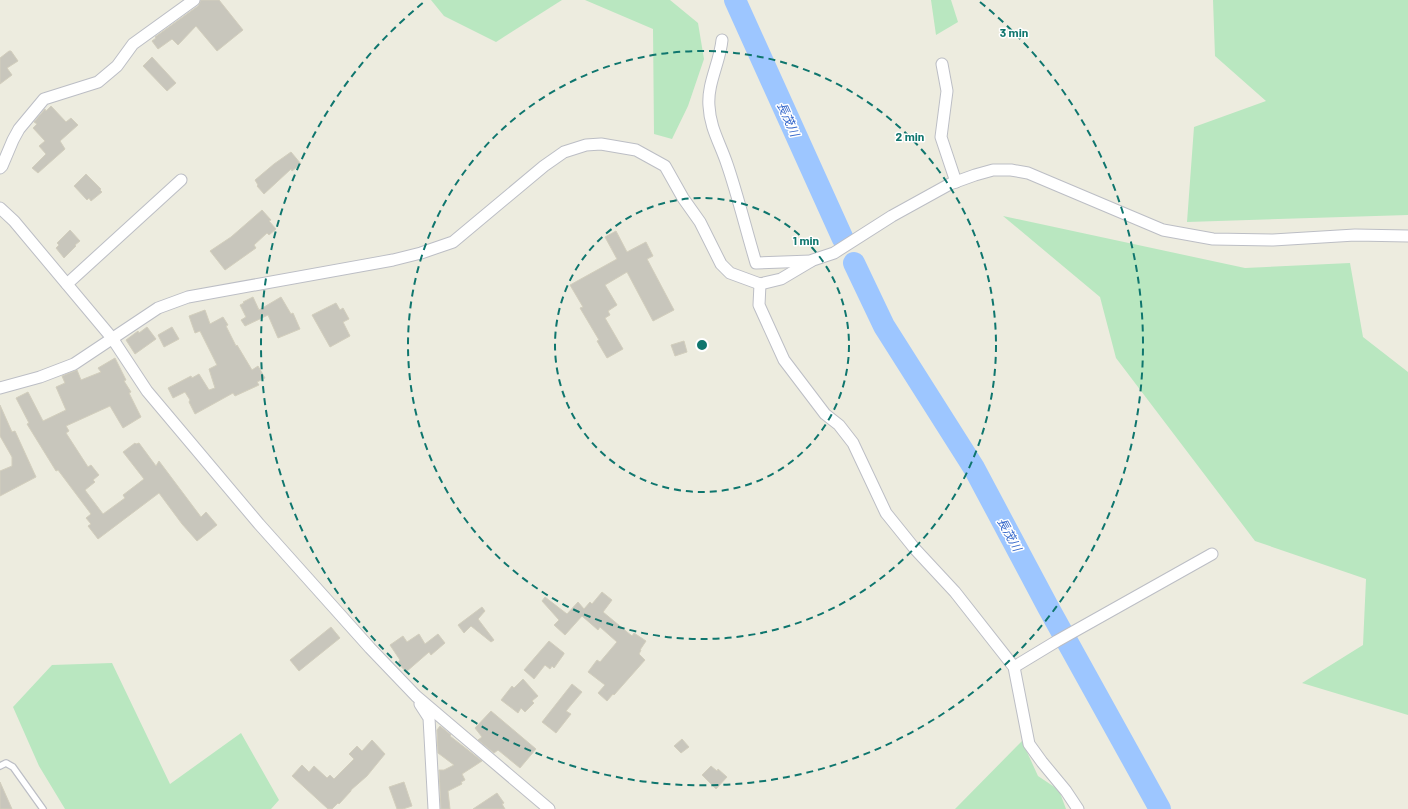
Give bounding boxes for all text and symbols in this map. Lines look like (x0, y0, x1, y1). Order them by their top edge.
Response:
text: 3 min (1000, 25, 1028, 39)
water label: 長茂川 (775, 100, 804, 140)
text: 2 min (896, 129, 924, 143)
text: 1 min (793, 233, 819, 247)
centre of rings (695, 338, 709, 352)
water label: 長茂川 (995, 515, 1026, 555)

